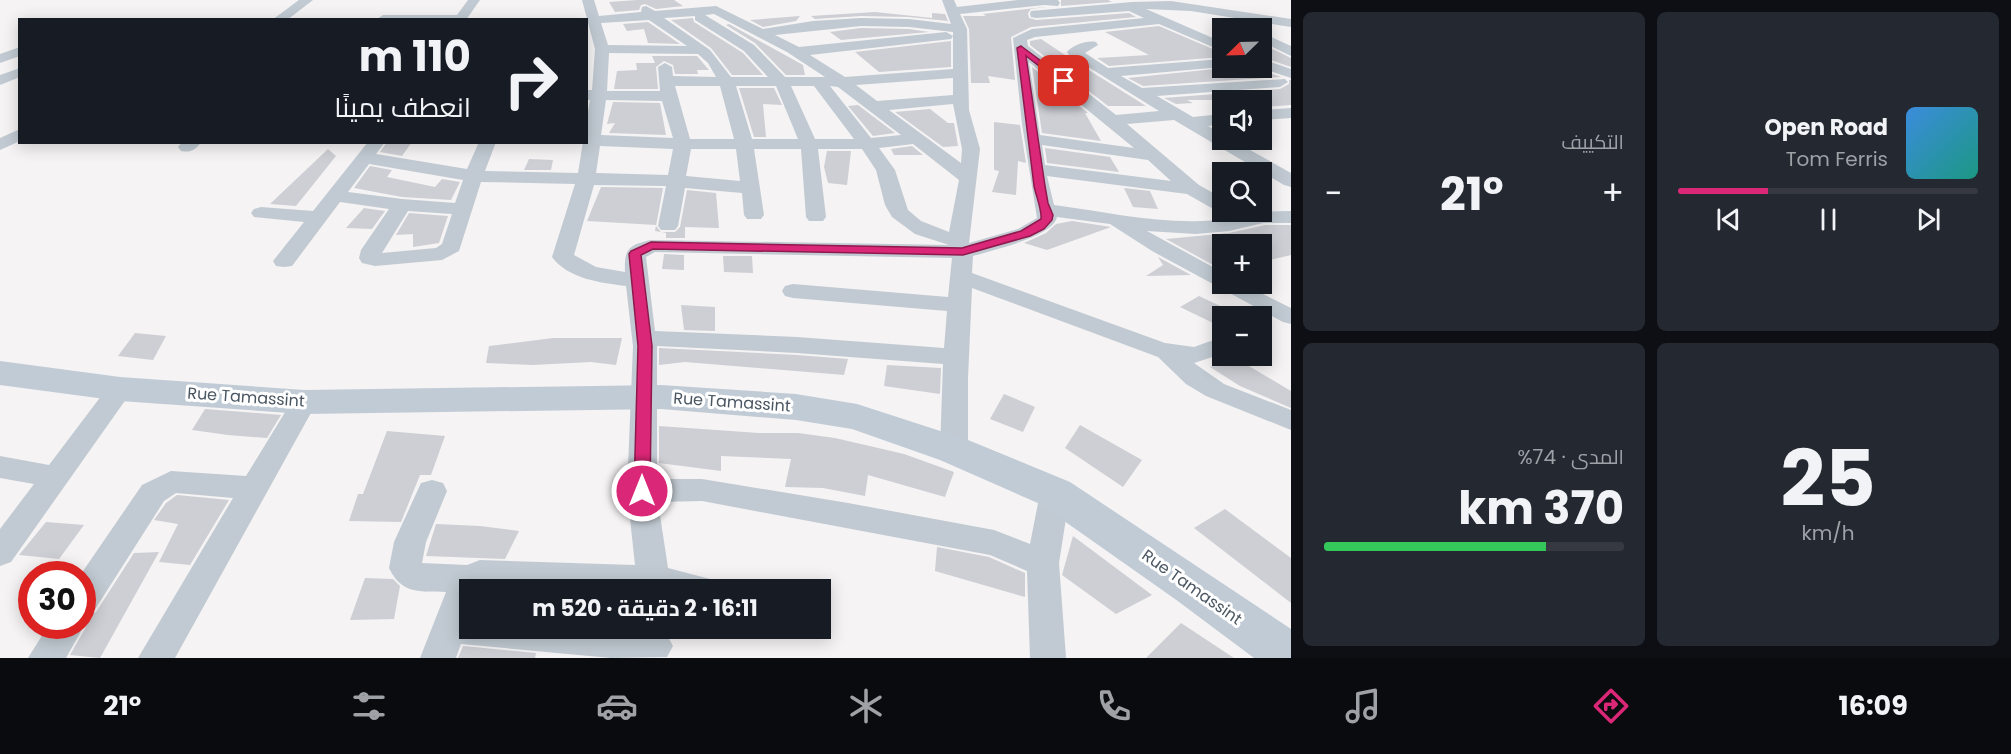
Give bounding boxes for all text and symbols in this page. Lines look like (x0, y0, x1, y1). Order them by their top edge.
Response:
north arrow (1212, 18, 1272, 78)
map controls (1212, 18, 1272, 366)
text: 110 m (359, 27, 471, 86)
icon: right (492, 42, 570, 120)
pin (1038, 55, 1089, 106)
icon: arrive (1047, 64, 1080, 97)
text: انعطف يمينًا (334, 89, 471, 126)
button: sound (1212, 90, 1272, 150)
text: Open Road (1764, 112, 1888, 143)
text: التكييف (1561, 128, 1624, 156)
text: Tom Ferris (1786, 145, 1888, 173)
button: search (1212, 162, 1272, 222)
text: 21° (1440, 163, 1504, 226)
text: − (1324, 170, 1342, 217)
text: + (1601, 170, 1624, 217)
icon: previous (1712, 203, 1745, 236)
icon: pause (1812, 203, 1845, 236)
icon: next (1912, 203, 1945, 236)
button: + (1212, 234, 1272, 294)
button: − (1212, 306, 1272, 366)
street label: Rue Tamassint (187, 381, 306, 413)
street label: Rue Tamassint (673, 386, 792, 418)
text: 25 (1780, 424, 1876, 533)
text: المدى · 74% (1517, 443, 1624, 471)
position arrow (610, 459, 674, 523)
text: 370 km (1458, 477, 1624, 540)
text: km/h (1801, 519, 1855, 547)
street label: Rue Tamassint (1137, 544, 1247, 630)
speed limit sign: 30 (18, 561, 96, 639)
text: 16:11 · 2 دقيقة · 520 m (532, 593, 758, 624)
icon: filters (348, 685, 390, 727)
icon: car (596, 685, 638, 727)
icon: climate (845, 685, 887, 727)
icon: phone (1093, 685, 1135, 727)
icon: music (1342, 685, 1384, 727)
icon: directions (1590, 685, 1632, 727)
text: 21° (103, 687, 141, 724)
text: 16:09 (1839, 687, 1908, 724)

